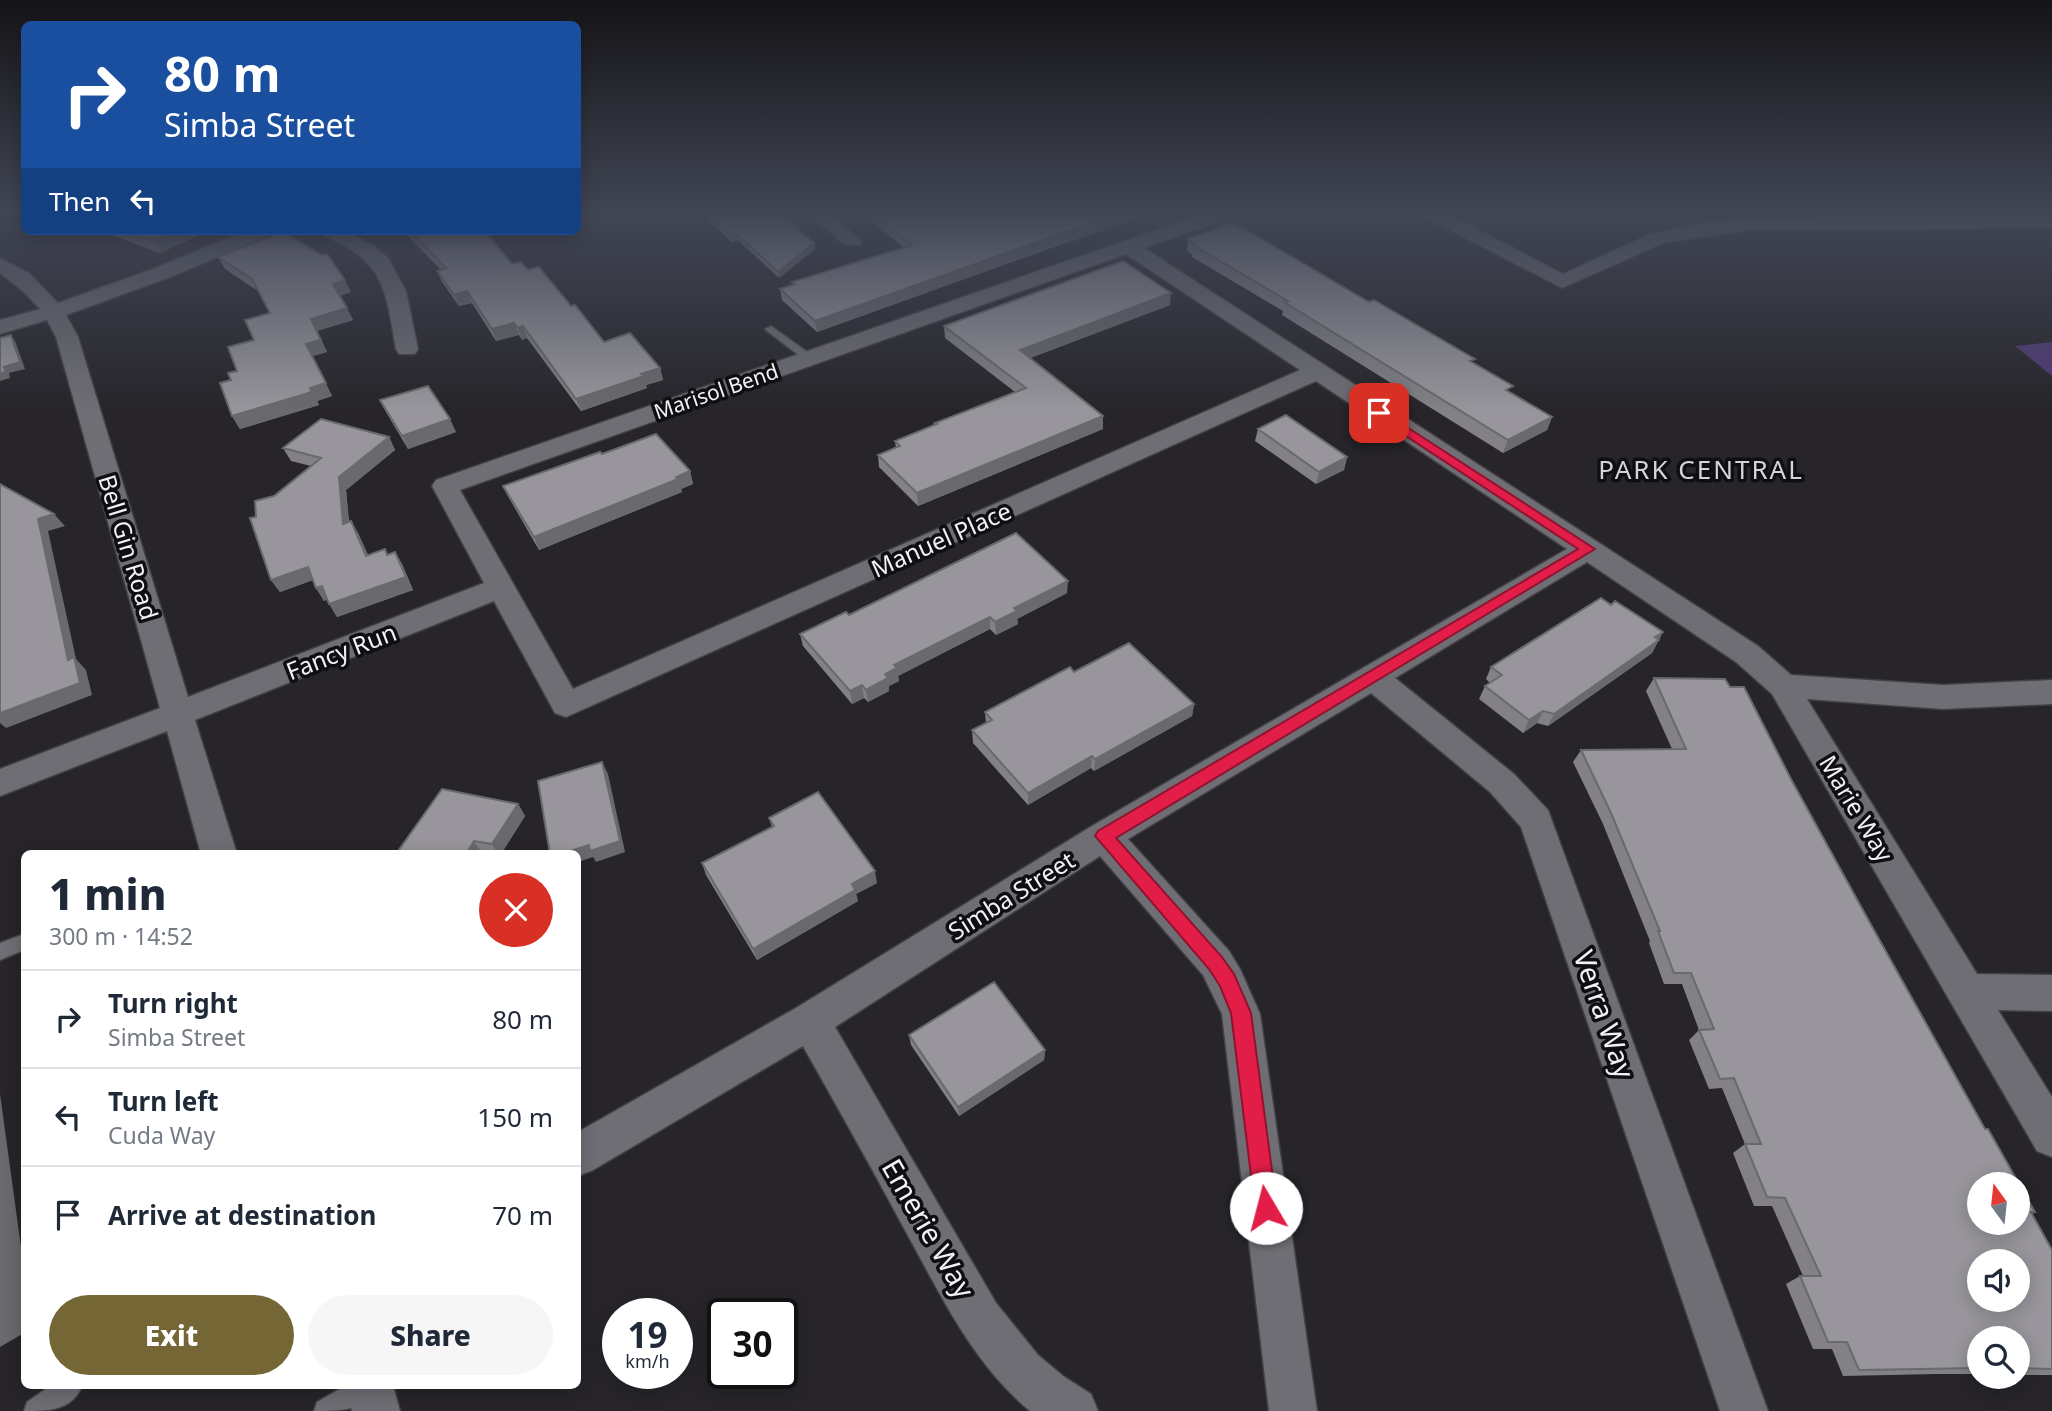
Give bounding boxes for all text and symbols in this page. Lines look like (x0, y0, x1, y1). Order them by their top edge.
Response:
text: 80 m (164, 40, 281, 106)
icon: right (49, 49, 140, 140)
text: Simba Street (164, 103, 355, 146)
icon: left (124, 182, 162, 220)
text: Then (49, 183, 110, 219)
street label: Marisol Bend (650, 357, 782, 425)
pin (1349, 383, 1409, 443)
icon: arrive (1360, 394, 1398, 432)
district label: PARK CENTRAL (1598, 451, 1804, 487)
street label: Bell Gin Road (91, 470, 167, 624)
street label: Manuel Place (866, 493, 1016, 585)
street label: Fancy Run (281, 615, 401, 687)
street label: Marie Way (1812, 749, 1902, 868)
street label: Simba Street (942, 843, 1081, 947)
text: 1 min (49, 865, 166, 922)
button: close (479, 873, 553, 947)
text: 300 m · 14:52 (49, 920, 193, 952)
street label: Verra Way (1565, 945, 1645, 1084)
text: Turn right (108, 985, 238, 1021)
icon: right (49, 1000, 87, 1038)
text: 80 m (492, 1001, 553, 1037)
text: Simba Street (108, 1021, 245, 1053)
text: Turn left (108, 1083, 219, 1119)
icon: left (49, 1098, 87, 1136)
text: 150 m (477, 1099, 553, 1135)
text: Cuda Way (108, 1119, 215, 1151)
street label: Emerie Way (874, 1151, 985, 1305)
position arrow (1229, 1171, 1303, 1245)
north arrow (1967, 1172, 2030, 1236)
map controls (1967, 1172, 2030, 1389)
icon: arrive (49, 1196, 87, 1234)
text: Arrive at destination (108, 1197, 377, 1233)
text: 70 m (492, 1197, 553, 1233)
button: sound (1967, 1249, 2030, 1312)
button: Exit (49, 1295, 294, 1375)
button: Share (308, 1295, 553, 1375)
speed limit sign: 30 (707, 1298, 798, 1389)
text: 19 (627, 1311, 668, 1358)
button: search (1967, 1326, 2030, 1389)
text: km/h (625, 1349, 670, 1373)

